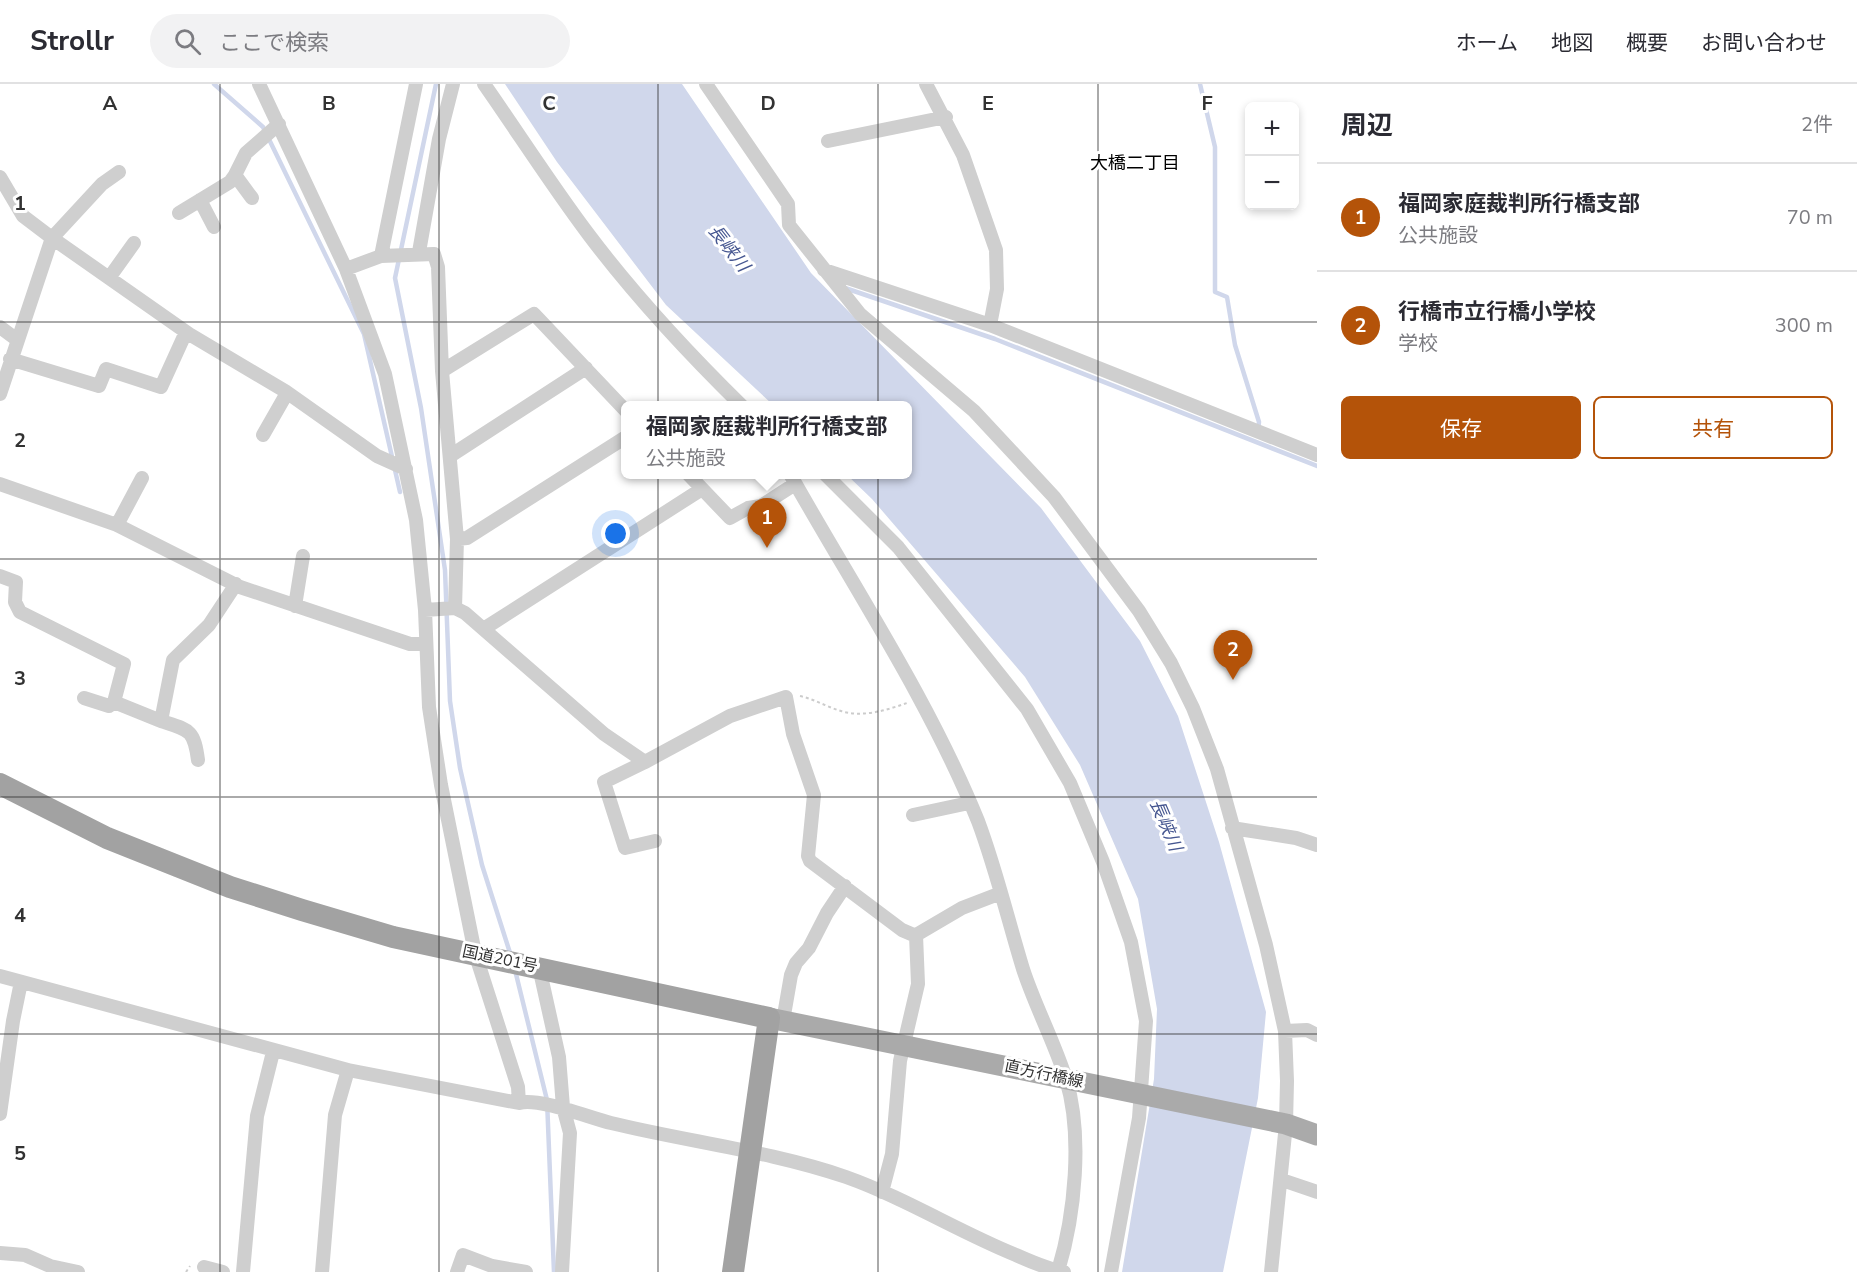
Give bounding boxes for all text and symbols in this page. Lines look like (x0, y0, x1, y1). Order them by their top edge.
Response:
search box (150, 14, 570, 68)
text: Strollr (30, 22, 114, 60)
icon: search (171, 25, 204, 58)
text: ここで検索 (219, 28, 329, 58)
text: ホーム (1456, 29, 1518, 57)
text: 地図 (1551, 29, 1593, 57)
text: 概要 (1626, 29, 1668, 57)
text: お問い合わせ (1701, 29, 1827, 57)
text: A (103, 90, 118, 117)
text: B (322, 90, 336, 117)
text: C (542, 90, 556, 117)
text: D (760, 90, 776, 117)
text: E (982, 90, 994, 117)
text: F (1201, 90, 1213, 117)
map controls (1245, 102, 1299, 210)
button: + (1245, 102, 1299, 156)
text: 周辺 (1341, 108, 1393, 143)
text: 2件 (1801, 111, 1833, 138)
district label: 大橋二丁目 (1090, 151, 1180, 175)
button: − (1245, 156, 1299, 210)
text: 福岡家庭裁判所行橋支部 (1398, 189, 1640, 219)
text: 1 (14, 190, 26, 217)
text: 1 (1355, 204, 1367, 231)
text: 70 m (1787, 204, 1833, 231)
water label: 長峡川 (703, 219, 756, 278)
text: 公共施設 (1398, 222, 1478, 249)
text: 行橋市立行橋小学校 (1398, 297, 1596, 327)
text: 2 (1355, 312, 1367, 339)
text: 300 m (1775, 312, 1833, 339)
text: 学校 (1398, 330, 1438, 357)
button: 保存 (1341, 396, 1581, 459)
button: 共有 (1593, 396, 1833, 459)
popup (621, 401, 912, 479)
text: 福岡家庭裁判所行橋支部 (645, 412, 888, 442)
text: 2 (14, 427, 26, 454)
text: 公共施設 (645, 445, 725, 472)
pin: 1 (748, 498, 786, 548)
your location (601, 519, 630, 548)
pin: 2 (1214, 630, 1252, 680)
text: 3 (14, 665, 26, 692)
water label: 長峡川 (1144, 795, 1188, 856)
text: 4 (14, 902, 26, 929)
street label: 国道201号 (460, 940, 540, 978)
street label: 直方行橋線 (1003, 1055, 1085, 1093)
text: 5 (14, 1140, 26, 1167)

